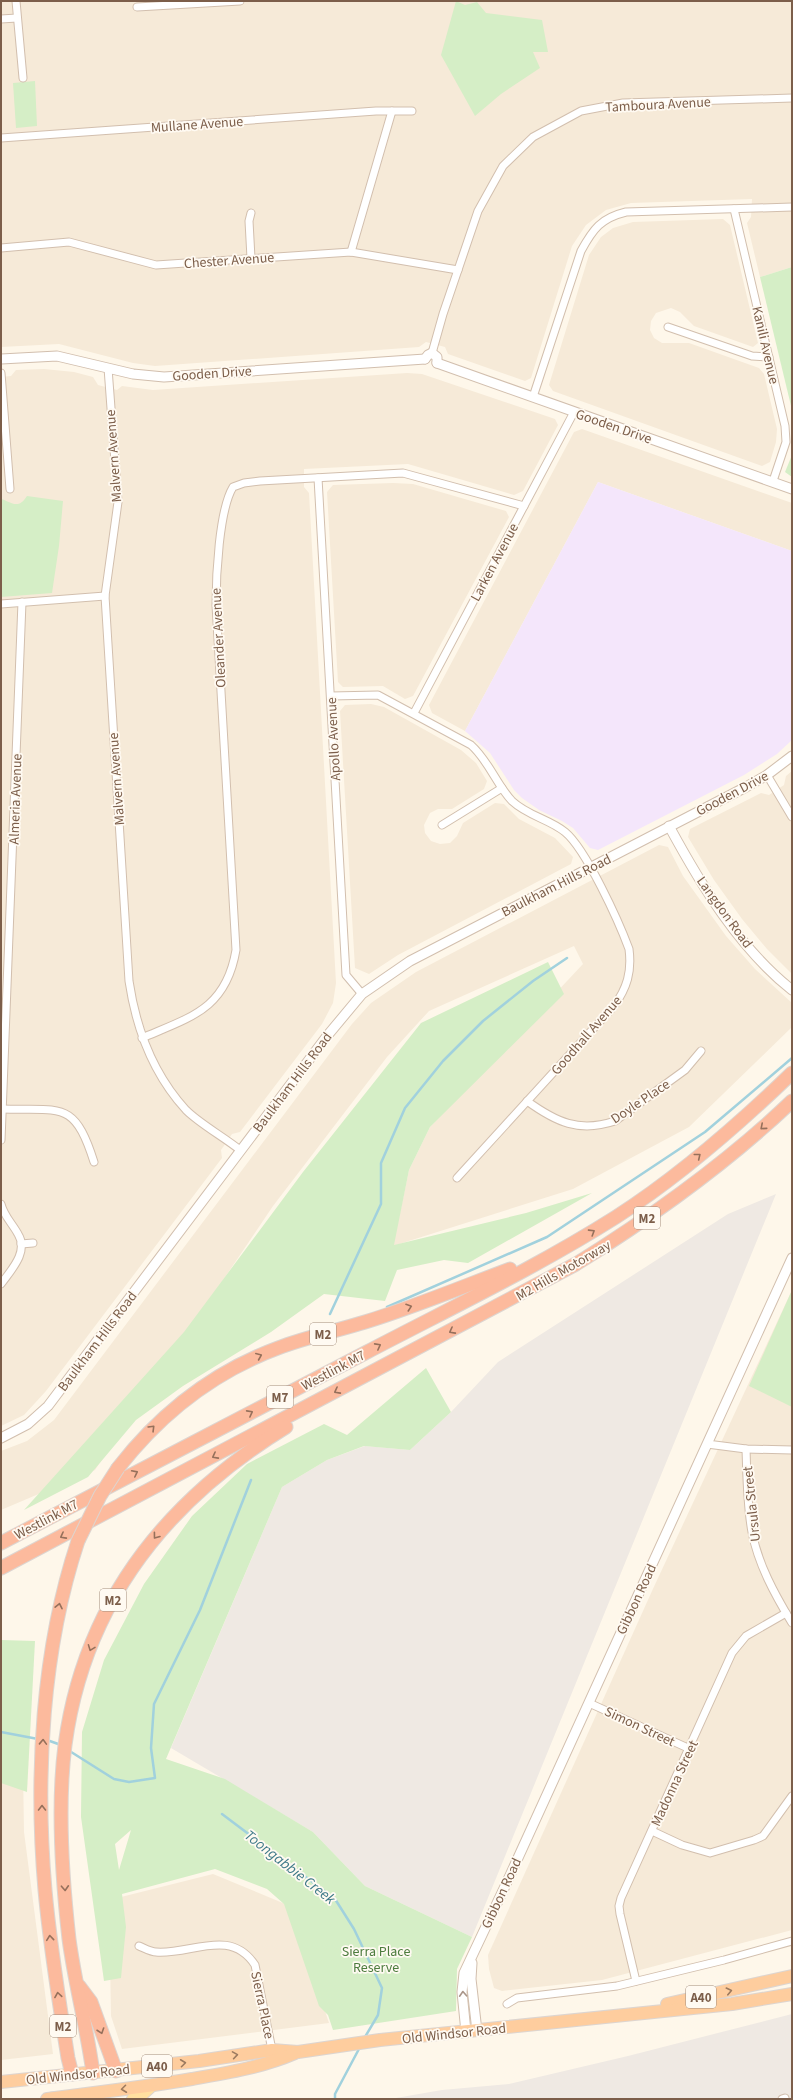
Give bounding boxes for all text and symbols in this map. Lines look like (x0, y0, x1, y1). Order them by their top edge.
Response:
street label: Tamboura Avenue (605, 92, 711, 118)
street label: Mullane Avenue (150, 112, 244, 138)
street label: Chester Avenue (183, 248, 275, 274)
street label: Kanili Avenue (746, 304, 784, 386)
street label: Gooden Drive (172, 361, 252, 387)
street label: Gooden Drive (573, 405, 654, 449)
street label: Malvern Avenue (101, 409, 127, 503)
street label: Larken Avenue (466, 520, 524, 605)
street label: Oleander Avenue (206, 588, 232, 688)
street label: Apollo Avenue (322, 697, 346, 781)
street label: Malvern Avenue (104, 732, 130, 826)
street label: Almeria Avenue (4, 753, 28, 845)
street label: Gooden Drive (693, 766, 772, 821)
street label: Baulkham Hills Road (498, 850, 615, 922)
street label: Langdon Road (691, 873, 757, 953)
street label: Goodhall Avenue (547, 992, 627, 1080)
street label: Baulkham Hills Road (248, 1028, 337, 1137)
street label: Doyle Place (607, 1075, 674, 1129)
one-way arrow (760, 1122, 768, 1130)
one-way arrow (694, 1154, 701, 1161)
road number: M2 (634, 1207, 660, 1229)
one-way arrow (588, 1229, 595, 1236)
street label: M2 Hills Motorway (512, 1235, 615, 1306)
street label: Baulkham Hills Road (53, 1287, 142, 1396)
one-way arrow (406, 1303, 413, 1312)
road number: M2 (310, 1323, 336, 1345)
one-way arrow (449, 1326, 456, 1333)
one-way arrow (374, 1344, 381, 1351)
street label: Westlink M7 (298, 1346, 369, 1396)
one-way arrow (256, 1352, 263, 1360)
road number: M7 (267, 1386, 293, 1408)
one-way arrow (334, 1387, 341, 1394)
one-way arrow (246, 1410, 253, 1418)
one-way arrow (147, 1425, 155, 1433)
one-way arrow (212, 1451, 219, 1458)
street label: Ursula Street (738, 1465, 766, 1543)
one-way arrow (131, 1470, 138, 1478)
street label: Westlink M7 (11, 1495, 82, 1545)
one-way arrow (60, 1531, 67, 1538)
one-way arrow (153, 1532, 160, 1539)
street label: Gibbon Road (612, 1561, 662, 1638)
road number: M2 (100, 1589, 126, 1611)
one-way arrow (55, 1603, 63, 1609)
one-way arrow (87, 1645, 95, 1652)
street label: Simon Street (601, 1702, 678, 1752)
street label: Madonna Street (646, 1737, 704, 1830)
one-way arrow (39, 1739, 47, 1745)
one-way arrow (38, 1805, 46, 1811)
water label: Toongabbie Creek (240, 1825, 340, 1910)
street label: Gibbon Road (477, 1855, 527, 1932)
one-way arrow (61, 1885, 69, 1891)
one-way arrow (46, 1935, 55, 1941)
park label: Sierra Place Reserve (342, 1942, 410, 1978)
street label: Sierra Place (245, 1970, 279, 2041)
road number: A40 (686, 1986, 716, 2008)
one-way arrow (726, 1987, 733, 1995)
one-way arrow (458, 1991, 467, 1997)
one-way arrow (54, 1992, 63, 1998)
road number: M2 (50, 2015, 76, 2037)
street label: Old Windsor Road (401, 2019, 507, 2049)
one-way arrow (96, 2027, 104, 2034)
one-way arrow (232, 2051, 239, 2060)
road number: A40 (142, 2055, 172, 2077)
one-way arrow (179, 2059, 186, 2068)
street label: Old Windsor Road (25, 2060, 131, 2090)
one-way arrow (121, 2084, 127, 2093)

